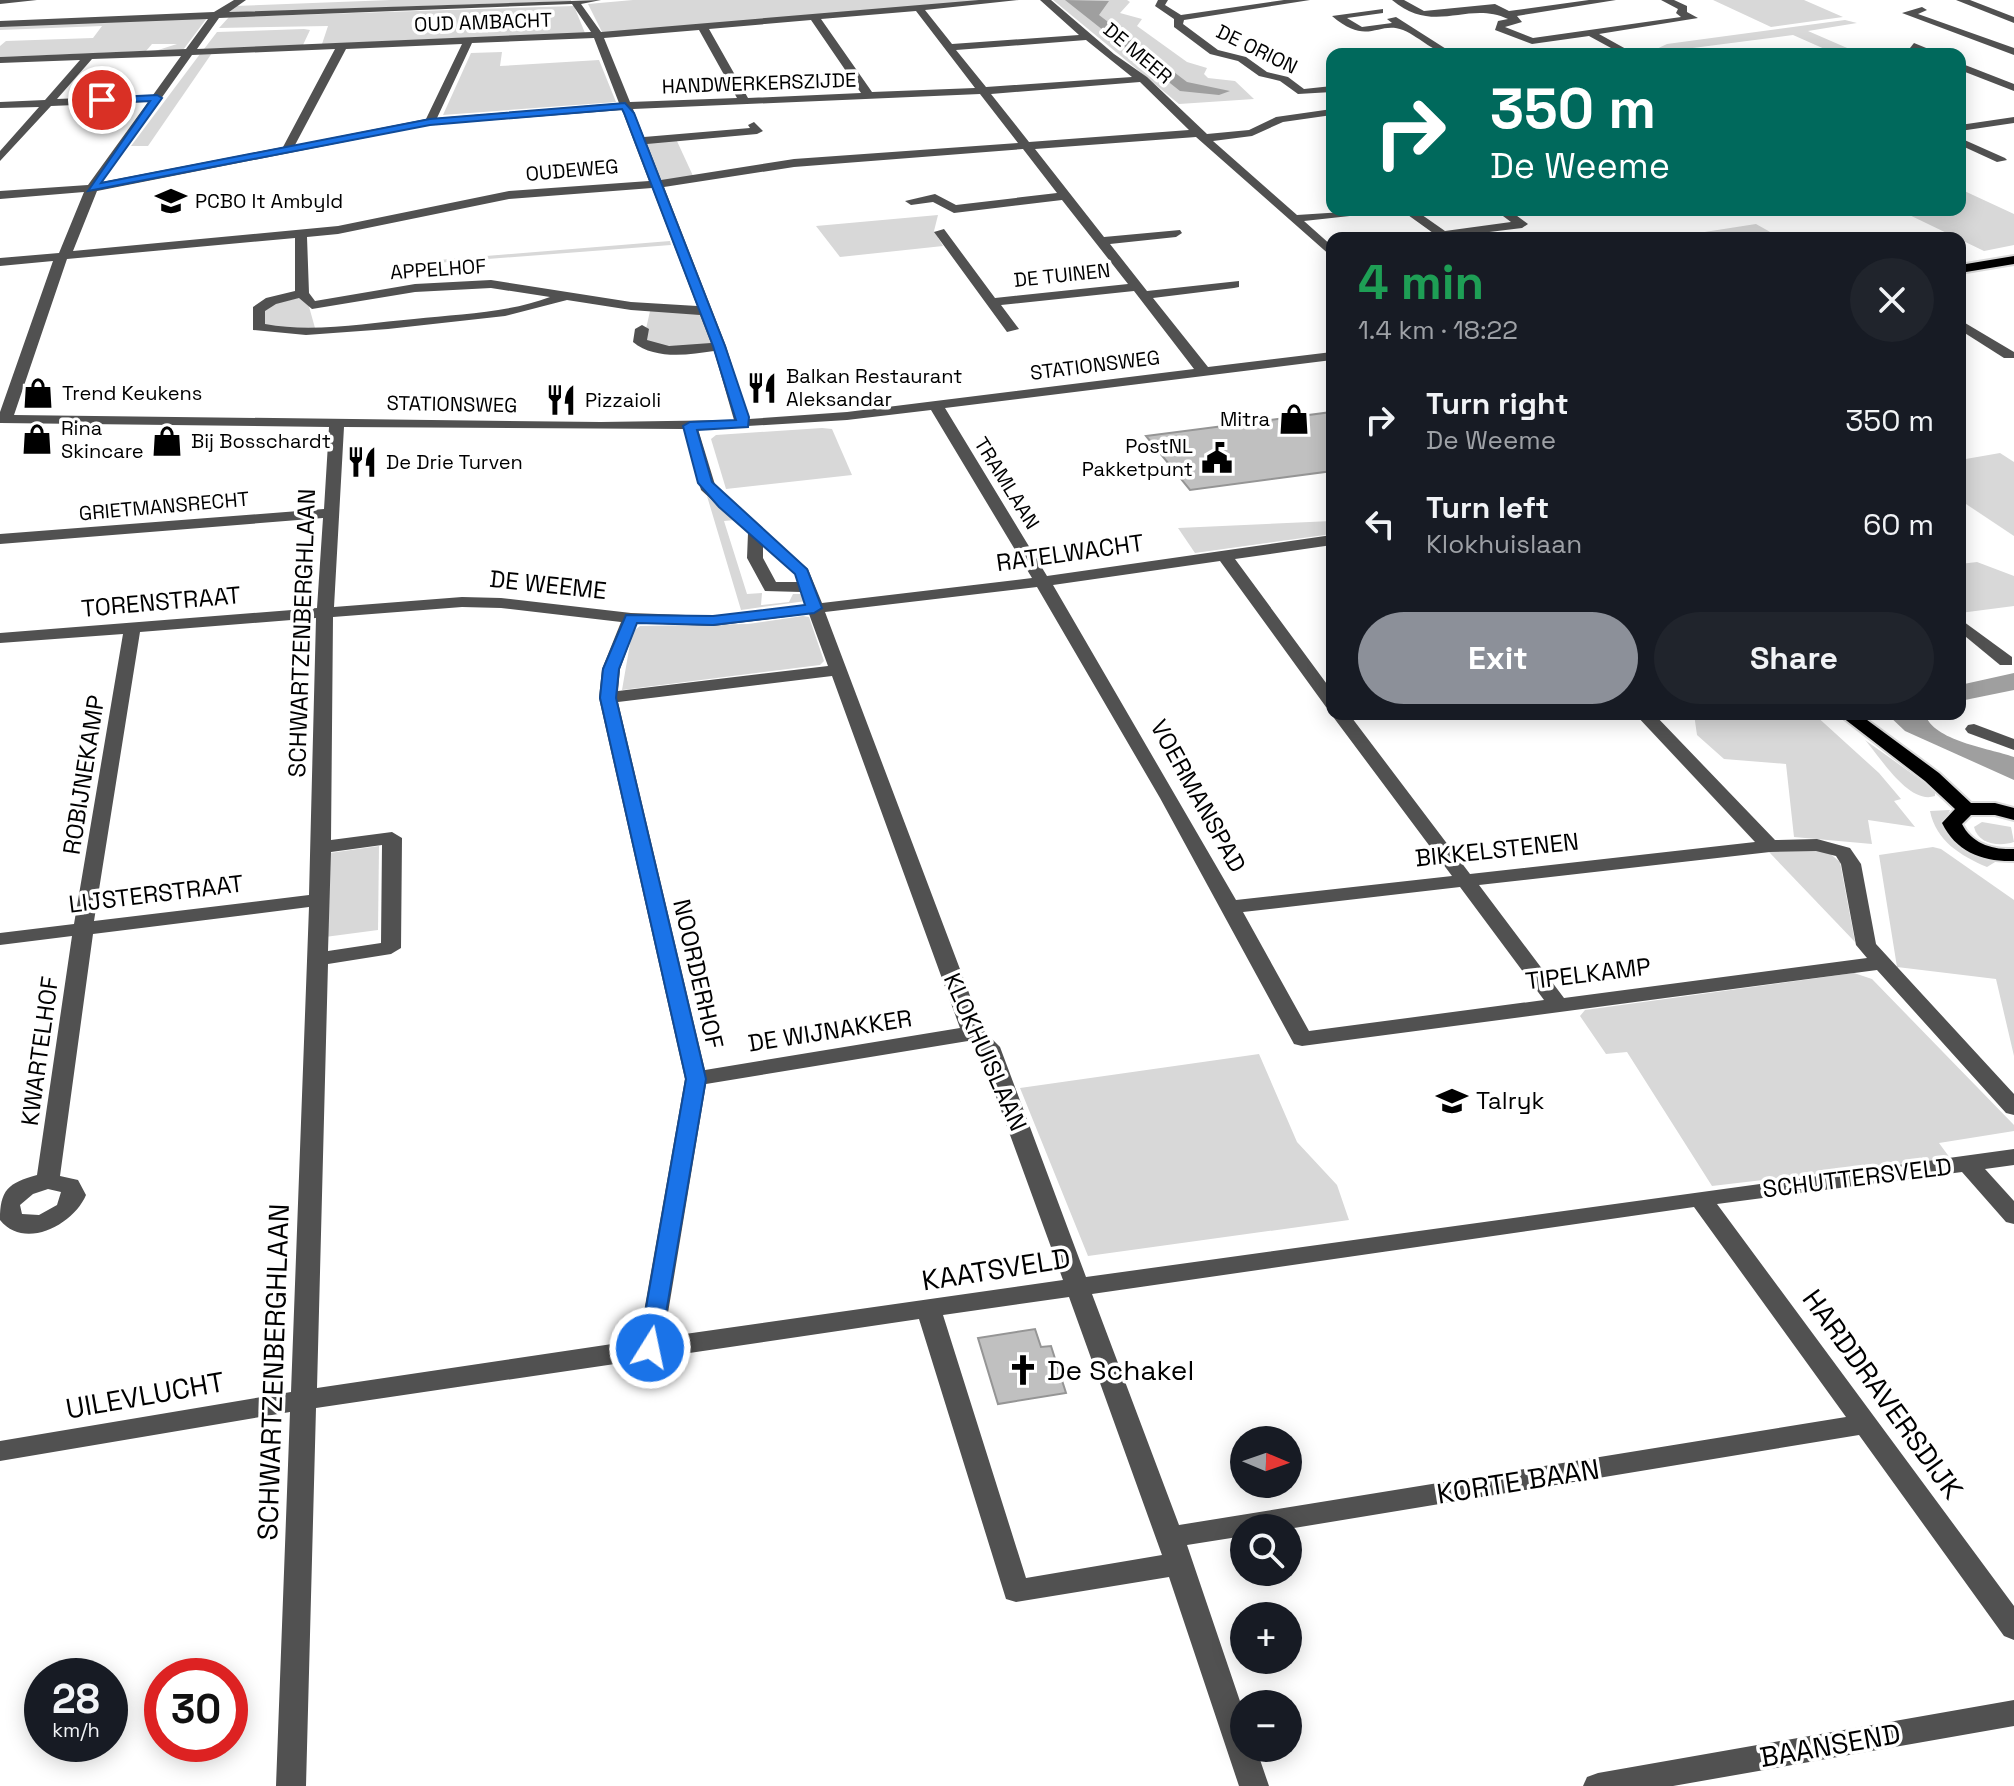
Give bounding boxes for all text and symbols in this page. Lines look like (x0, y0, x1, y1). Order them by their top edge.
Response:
street label: OUD AMBACHT (414, 7, 553, 37)
street label: DE MEER (1098, 17, 1178, 89)
street label: DE ORION (1212, 18, 1302, 80)
pin (68, 66, 136, 134)
street label: HANDWERKERSZIJDE (661, 67, 857, 99)
text: 350 m (1490, 73, 1656, 144)
icon: arrive (80, 78, 124, 122)
icon: right (1358, 80, 1462, 184)
text: De Weeme (1490, 143, 1670, 189)
street label: OUDEWEG (524, 153, 620, 187)
school or university icon: PCBO It Ambyld (154, 184, 188, 218)
place label: PCBO It Ambyld (195, 188, 343, 214)
text: 4 min (1358, 252, 1484, 313)
street label: APPELHOF (389, 253, 487, 285)
street label: DE TUINEN (1012, 257, 1112, 293)
button: close (1850, 258, 1934, 342)
text: 1.4 km · 18:22 (1358, 313, 1518, 347)
street label: STATIONSWEG (1029, 344, 1161, 386)
place label: Balkan Restaurant Aleksandar (786, 363, 962, 412)
restaurant icon: Balkan Restaurant Aleksandar (745, 371, 779, 405)
shop icon: Trend Keukens (21, 376, 55, 410)
place label: Trend Keukens (62, 380, 202, 406)
restaurant icon: Pizzaioli (544, 383, 578, 417)
text: Turn right (1426, 384, 1569, 423)
place label: Pizzaioli (585, 387, 661, 413)
street label: STATIONSWEG (387, 390, 517, 418)
icon: right (1358, 398, 1402, 442)
text: 350 m (1845, 401, 1934, 440)
shop icon: Mitra (1277, 402, 1311, 436)
place label: Mitra (1220, 406, 1270, 432)
place label: Rina Skincare (61, 415, 144, 464)
shop icon: Rina Skincare (20, 422, 54, 456)
text: De Weeme (1426, 423, 1556, 457)
shop icon: Bij Bosschardt (150, 424, 184, 458)
place label: Bij Bosschardt (191, 428, 331, 454)
street label: TRAMLAAN (969, 432, 1045, 534)
place label: PostNL Pakketpunt (1082, 433, 1193, 482)
public building icon: PostNL Pakketpunt (1200, 441, 1234, 475)
restaurant icon: De Drie Turven (345, 445, 379, 479)
place label: De Drie Turven (386, 449, 523, 475)
street label: GRIETMANSRECHT (78, 486, 250, 526)
street label: SCHWARTZENBERGHLAAN (281, 488, 322, 778)
text: Turn left (1426, 488, 1549, 527)
icon: left (1358, 502, 1402, 546)
text: 60 m (1863, 505, 1934, 544)
street label: RATELWACHT (994, 527, 1146, 578)
text: Klokhuislaan (1426, 527, 1582, 561)
street label: DE WEEME (488, 563, 608, 606)
street label: TORENSTRAAT (80, 579, 242, 624)
button: Exit (1358, 612, 1638, 704)
button: Share (1654, 612, 1934, 704)
street label: ROBIJNEKAMP (56, 693, 111, 857)
street label: VOERMANSPAD (1144, 714, 1253, 878)
street label: BIKKELSTENEN (1413, 825, 1580, 874)
street label: LIJSTERSTRAAT (67, 867, 245, 920)
street label: NOORDERHOF (666, 896, 731, 1052)
street label: TIPELKAMP (1524, 950, 1652, 997)
street label: KLOKHUISLAAN (937, 968, 1034, 1136)
street label: KWARTELHOF (14, 974, 65, 1128)
street label: DE WIJNAKKER (746, 1002, 914, 1059)
school or university icon: Talryk (1435, 1084, 1469, 1118)
place label: Talryk (1476, 1085, 1544, 1116)
street label: SCHUTTERSVELD (1761, 1151, 1953, 1204)
street label: SCHWARTZENBERGHLAAN (249, 1203, 297, 1541)
street label: KAATSVELD (919, 1239, 1073, 1299)
street label: HARDDRAVERSDIJK (1795, 1282, 1971, 1506)
position arrow (608, 1306, 692, 1390)
place label: De Schakel (1047, 1352, 1194, 1388)
church icon: De Schakel (1006, 1353, 1040, 1387)
street label: UILEVLUCHT (63, 1363, 227, 1427)
north arrow (1230, 1426, 1302, 1498)
map controls (1230, 1426, 1302, 1762)
street label: KORTE BAAN (1434, 1450, 1602, 1512)
button: search (1230, 1514, 1302, 1586)
button: + (1230, 1602, 1302, 1674)
speed limit sign: 30 (144, 1658, 248, 1762)
text: 28 (52, 1674, 100, 1725)
button: − (1230, 1690, 1302, 1762)
street label: BAANSEND (1757, 1715, 1903, 1775)
text: km/h (52, 1717, 100, 1743)

